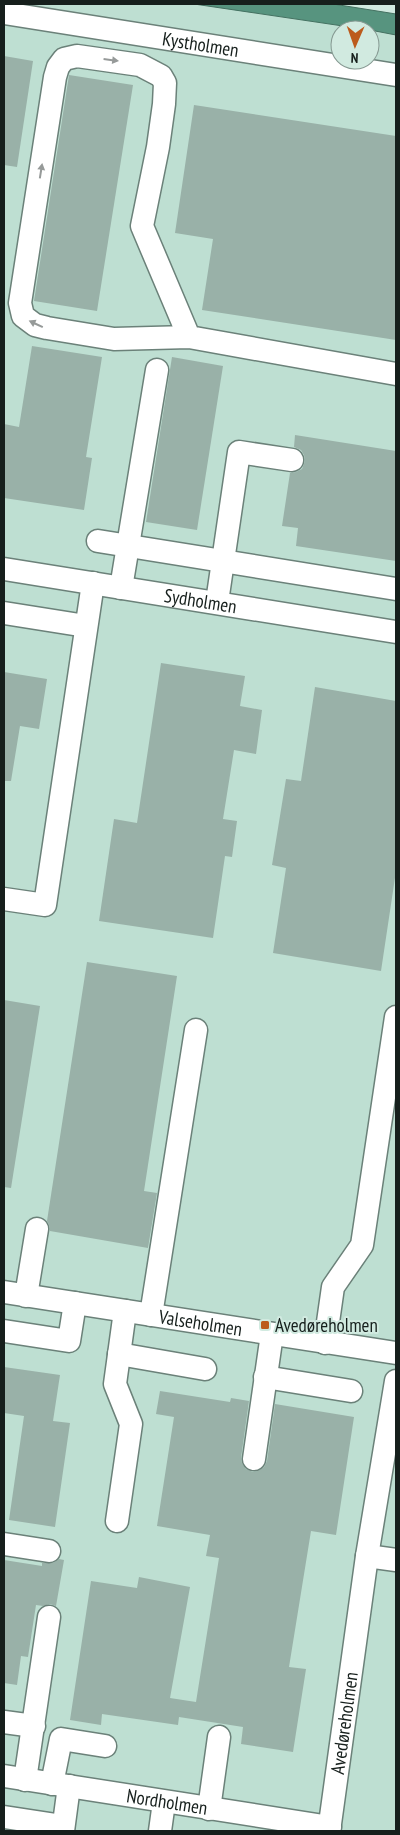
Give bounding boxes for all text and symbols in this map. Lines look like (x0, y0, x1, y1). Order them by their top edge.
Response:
north arrow (330, 20, 380, 70)
street label: Kystholmen (161, 26, 240, 62)
text: N (350, 49, 359, 67)
one-way arrow (103, 56, 119, 64)
one-way arrow (37, 163, 45, 179)
one-way arrow (29, 319, 43, 327)
street label: Sydholmen (162, 583, 238, 618)
street label: Valseholmen (156, 1304, 244, 1341)
place label: Avedøreholmen (275, 1313, 378, 1337)
marker: Avedøreholmen (259, 1319, 271, 1331)
street label: Avedøreholmen (325, 1670, 363, 1776)
street label: Nordholmen (125, 1783, 209, 1820)

